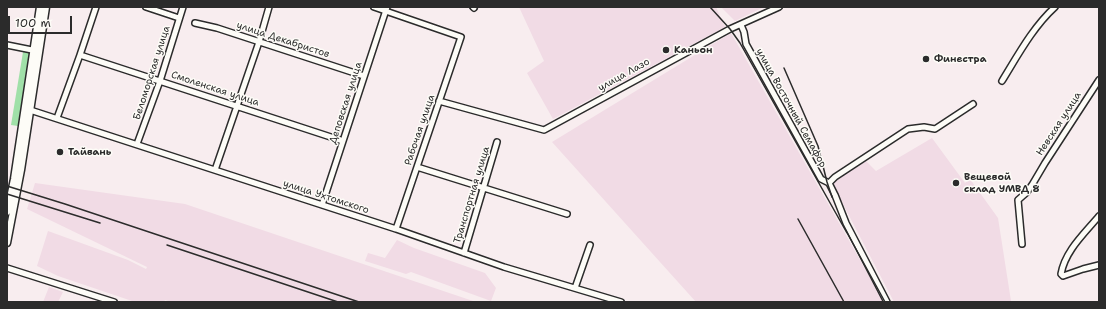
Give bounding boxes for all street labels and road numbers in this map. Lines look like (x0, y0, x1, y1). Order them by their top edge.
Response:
street label: улица Декабристов (235, 19, 331, 61)
street label: Беломорская улица (131, 24, 173, 122)
street label: улица Восточный Семафор (753, 46, 829, 170)
street label: улица Лазо (596, 56, 652, 94)
street label: Деповская улица (327, 61, 365, 145)
street label: Смоленская улица (169, 69, 261, 109)
street label: Невская улица (1034, 90, 1084, 158)
street label: Рабочая улица (402, 93, 438, 167)
street label: Транспортная улица (451, 145, 493, 245)
street label: улица Ухтомского (282, 177, 370, 217)

